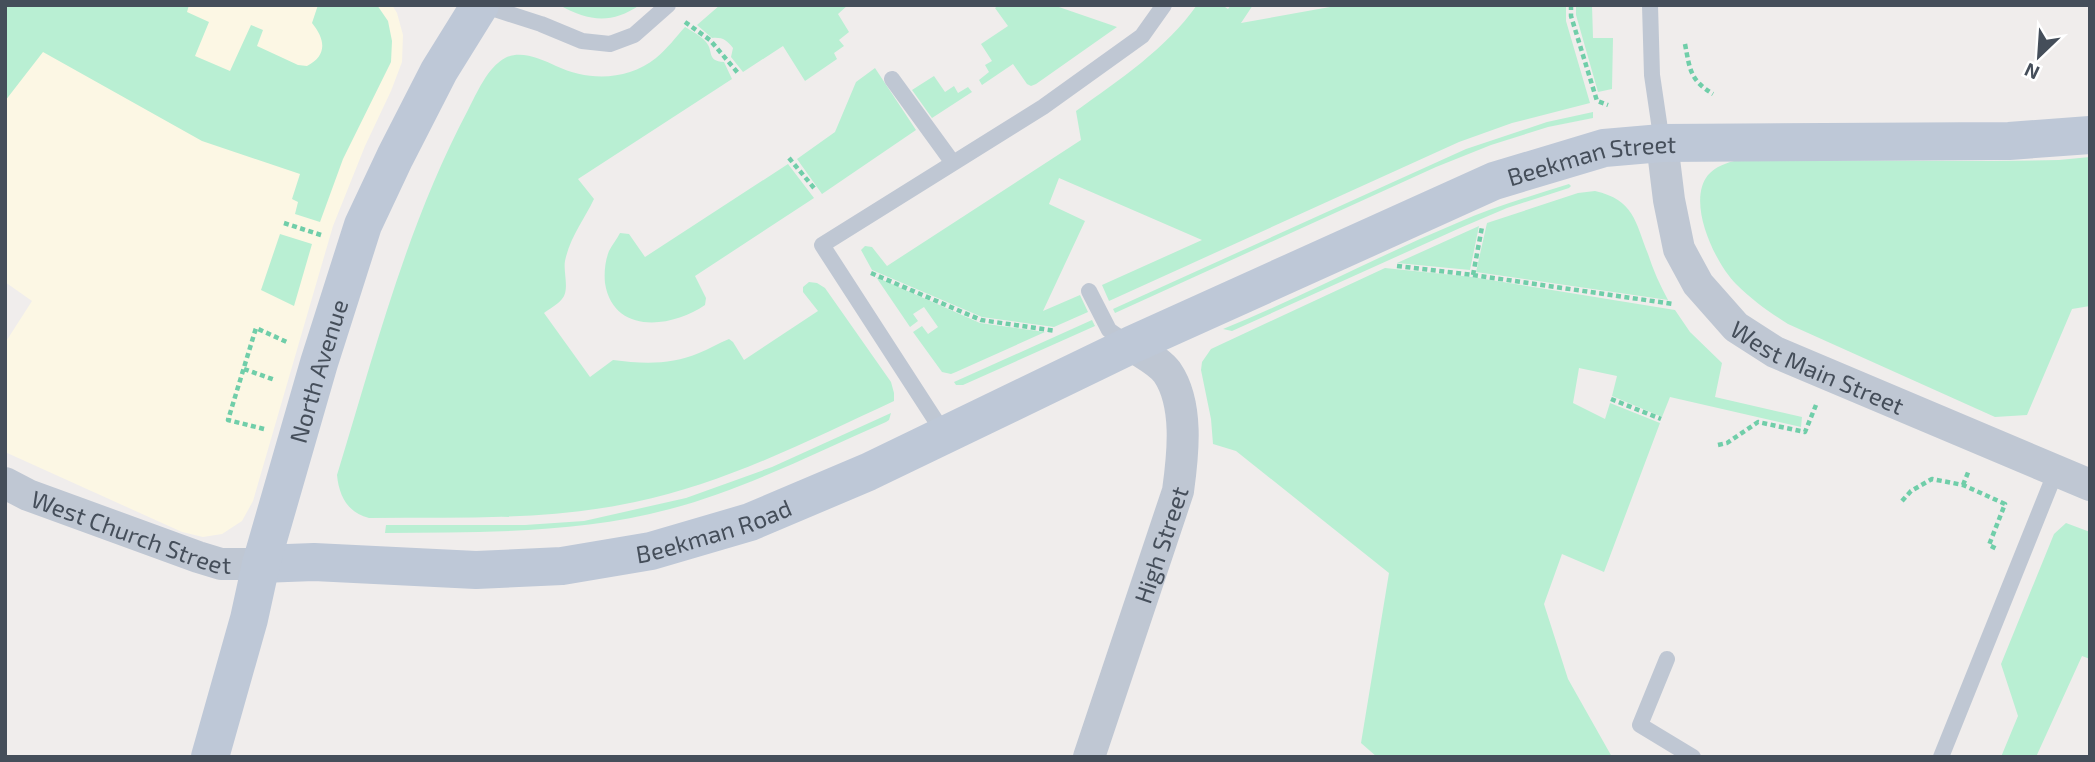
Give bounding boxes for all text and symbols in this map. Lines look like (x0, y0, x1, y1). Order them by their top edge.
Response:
north arrow (2004, 21, 2074, 91)
text: N (2021, 59, 2043, 85)
street label: Beekman Street (1503, 128, 1676, 191)
street label: North Avenue (282, 295, 353, 446)
street label: West Main Street (1726, 313, 1909, 419)
street label: High Street (1127, 482, 1193, 607)
street label: West Church Street (28, 483, 231, 579)
street label: Beekman Road (633, 492, 795, 568)

